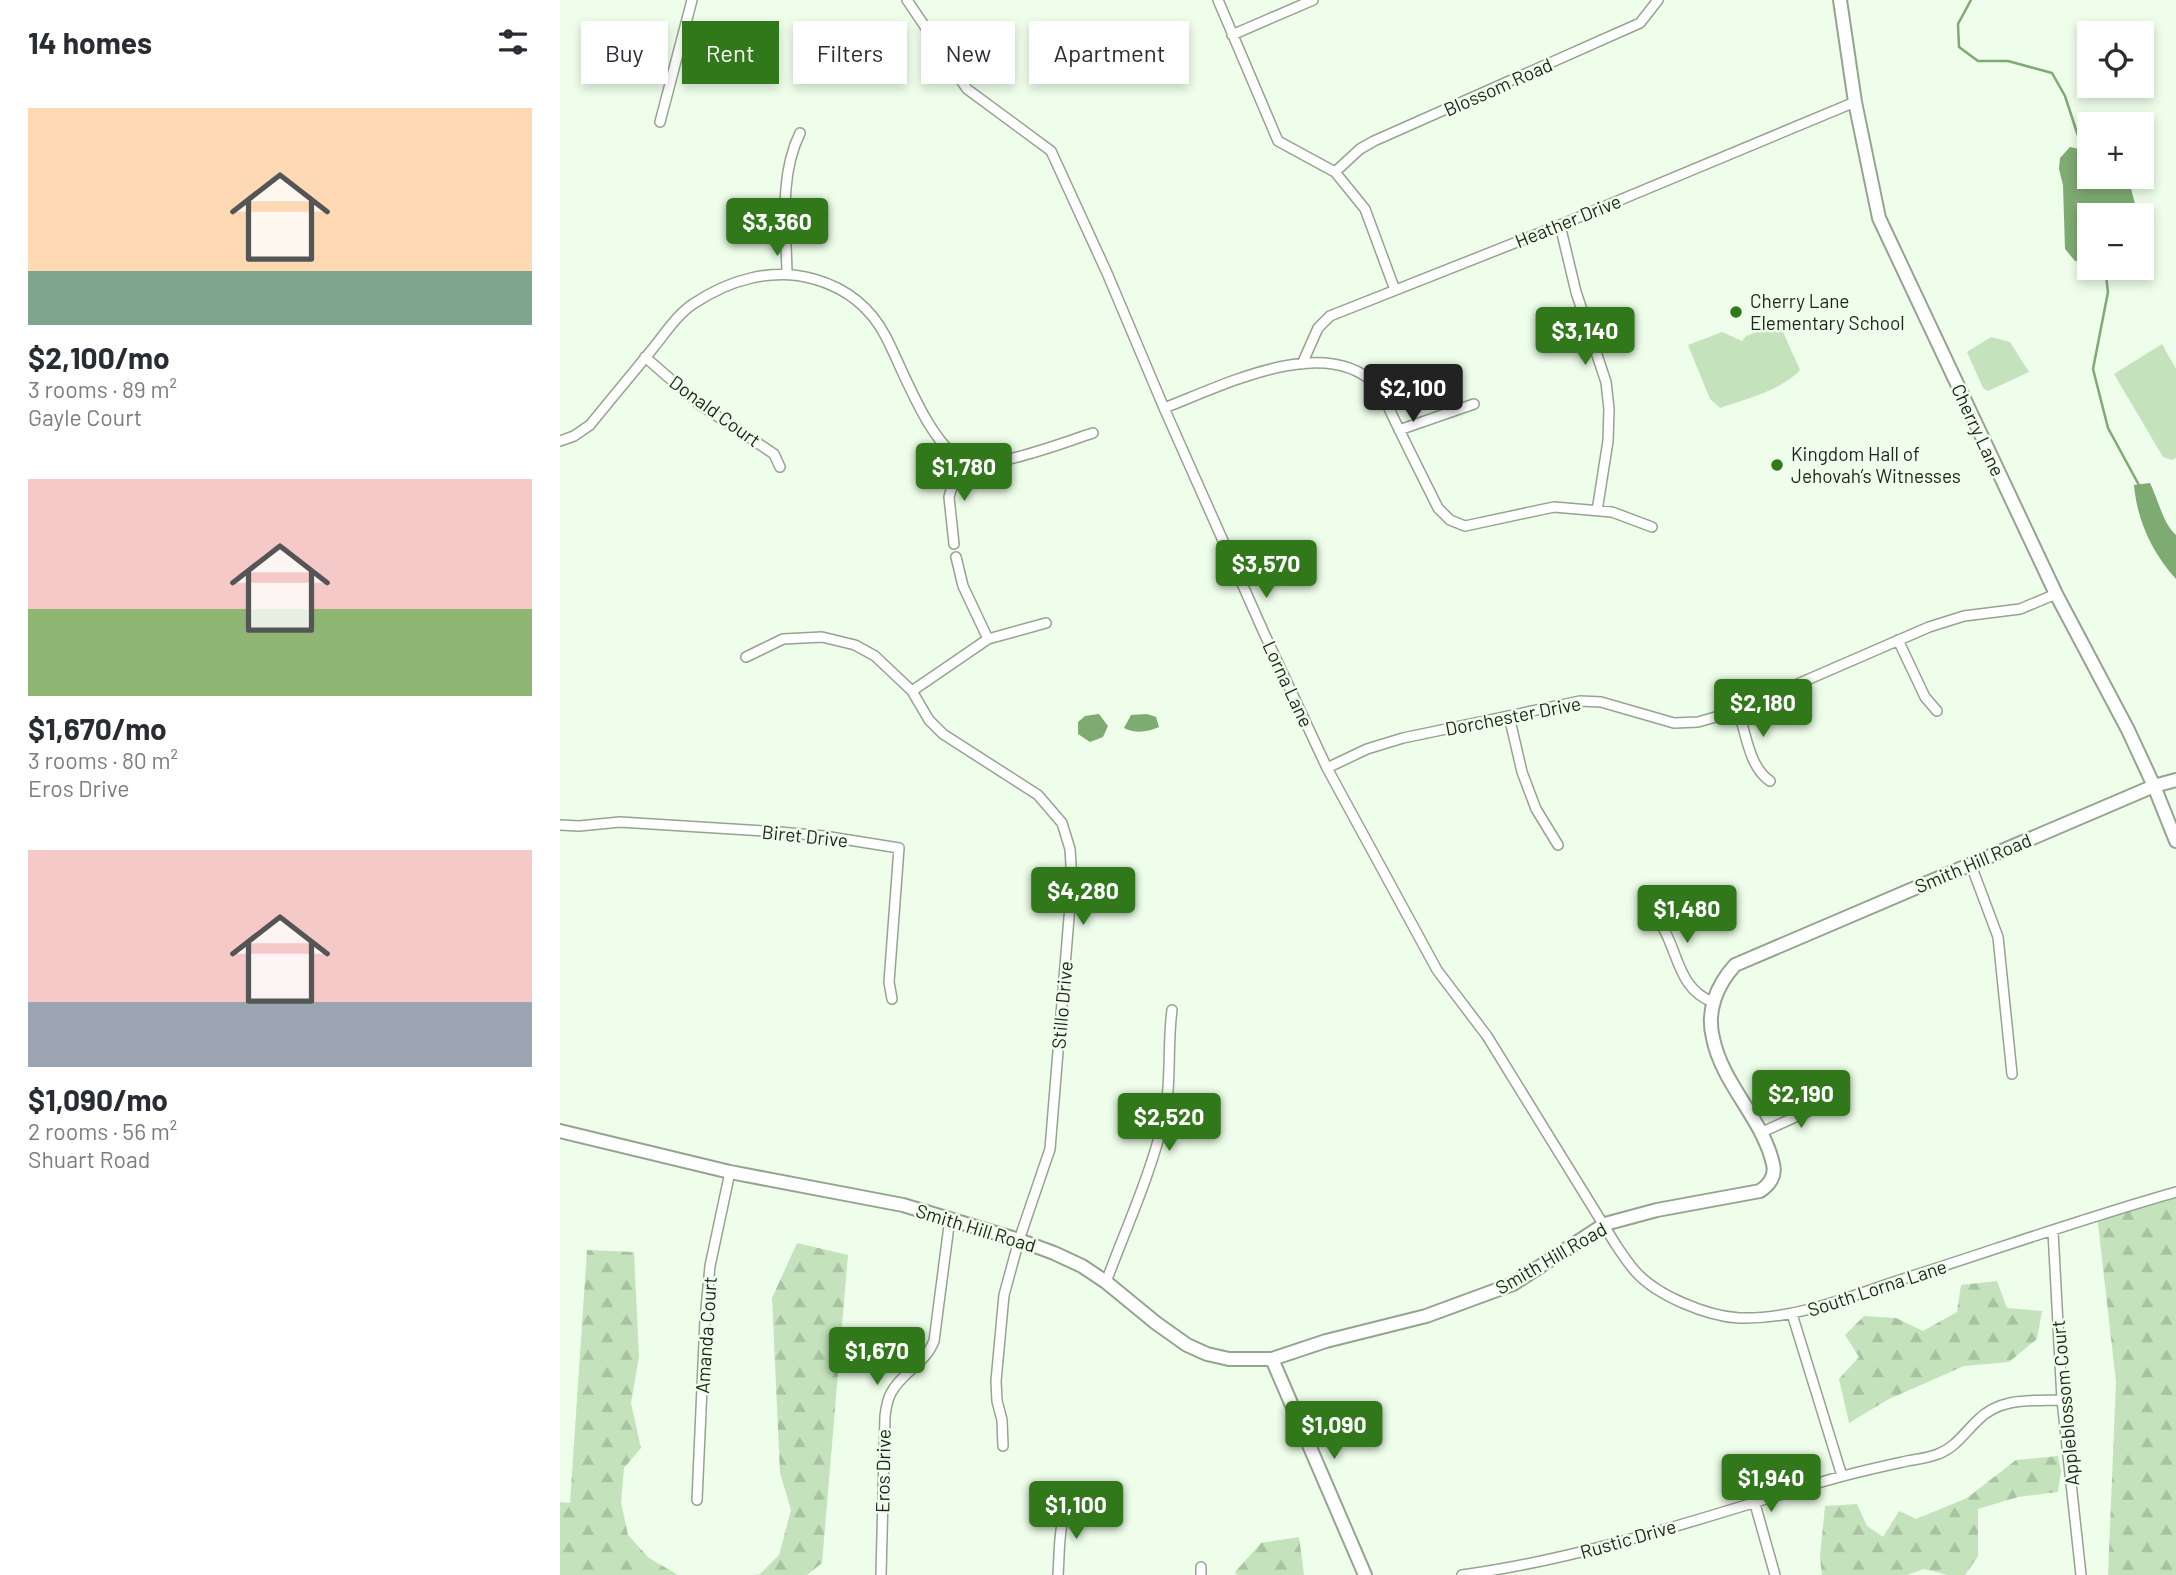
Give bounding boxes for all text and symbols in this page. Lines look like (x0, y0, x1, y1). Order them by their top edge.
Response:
chip: Buy (581, 21, 668, 84)
chip: Rent (682, 21, 779, 84)
chip: Filters (793, 21, 907, 84)
chip: New (921, 21, 1015, 84)
chip: Apartment (1029, 21, 1189, 84)
map controls (2077, 21, 2154, 280)
button: locate (2077, 21, 2154, 98)
icon: filters (494, 23, 532, 61)
text: 14 homes (28, 24, 152, 60)
street label: Blossom Road (1440, 52, 1556, 121)
button: + (2077, 112, 2154, 189)
icon: home (217, 154, 343, 280)
street label: Heather Drive (1511, 189, 1624, 252)
pin: $3,360 (720, 198, 834, 258)
button: − (2077, 203, 2154, 280)
text: $3,360 (742, 207, 812, 235)
place label: Cherry Lane Elementary School (1750, 289, 1905, 334)
marker: Cherry Lane Elementary School (1728, 304, 1744, 320)
pin: $3,140 (1528, 308, 1642, 367)
text: $3,140 (1552, 316, 1618, 344)
text: $2,100/mo (28, 339, 170, 375)
pin: $2,100 (1356, 364, 1470, 424)
street label: Donald Court (665, 370, 765, 451)
text: $2,100 (1380, 373, 1446, 401)
text: 3 rooms · 89 m² (28, 375, 177, 403)
street label: Cherry Lane (1947, 380, 2010, 480)
text: Gayle Court (28, 403, 142, 431)
place label: Kingdom Hall of Jehovah’s Witnesses (1791, 442, 1961, 487)
pin: $1,780 (907, 444, 1021, 503)
text: $1,780 (932, 452, 996, 480)
marker: Kingdom Hall of Jehovah’s Witnesses (1769, 457, 1785, 473)
icon: home (217, 525, 343, 651)
pin: $3,570 (1209, 540, 1323, 600)
text: $3,570 (1232, 549, 1300, 577)
street label: Lorna Lane (1258, 637, 1318, 731)
pin: $2,180 (1706, 680, 1820, 739)
text: $2,180 (1730, 688, 1796, 716)
street label: Dorchester Drive (1443, 691, 1583, 740)
text: $1,670/mo (28, 710, 167, 746)
text: 3 rooms · 80 m² (28, 746, 178, 774)
text: Eros Drive (28, 774, 130, 802)
street label: Biret Drive (761, 820, 849, 851)
street label: Smith Hill Road (1911, 828, 2035, 897)
pin: $4,280 (1026, 867, 1140, 927)
text: $4,280 (1047, 876, 1119, 904)
pin: $1,480 (1630, 886, 1744, 945)
text: $1,480 (1654, 894, 1720, 922)
icon: home (217, 896, 343, 1022)
street label: Stillo Drive (1046, 960, 1077, 1050)
pin: $2,190 (1744, 1070, 1858, 1130)
text: $2,190 (1768, 1079, 1834, 1107)
text: $1,090/mo (28, 1081, 168, 1117)
pin: $2,520 (1112, 1094, 1226, 1153)
text: $2,520 (1134, 1102, 1204, 1130)
text: 2 rooms · 56 m² (28, 1117, 177, 1145)
text: Shuart Road (28, 1145, 150, 1173)
street label: Smith Hill Road (913, 1198, 1039, 1257)
street label: Smith Hill Road (1491, 1216, 1610, 1299)
street label: South Lorna Lane (1804, 1254, 1949, 1321)
street label: Amanda Court (690, 1276, 721, 1394)
street label: Appleblossom Court (2046, 1319, 2083, 1487)
pin: $1,670 (820, 1328, 934, 1387)
text: $1,670 (845, 1336, 909, 1364)
pin: $1,090 (1277, 1402, 1391, 1461)
text: $1,090 (1301, 1410, 1367, 1438)
street label: Eros Drive (870, 1429, 895, 1513)
pin: $1,940 (1714, 1454, 1828, 1514)
text: $1,940 (1738, 1463, 1804, 1491)
pin: $1,100 (1019, 1482, 1133, 1541)
text: $1,100 (1045, 1490, 1107, 1518)
street label: Rustic Drive (1577, 1514, 1678, 1563)

